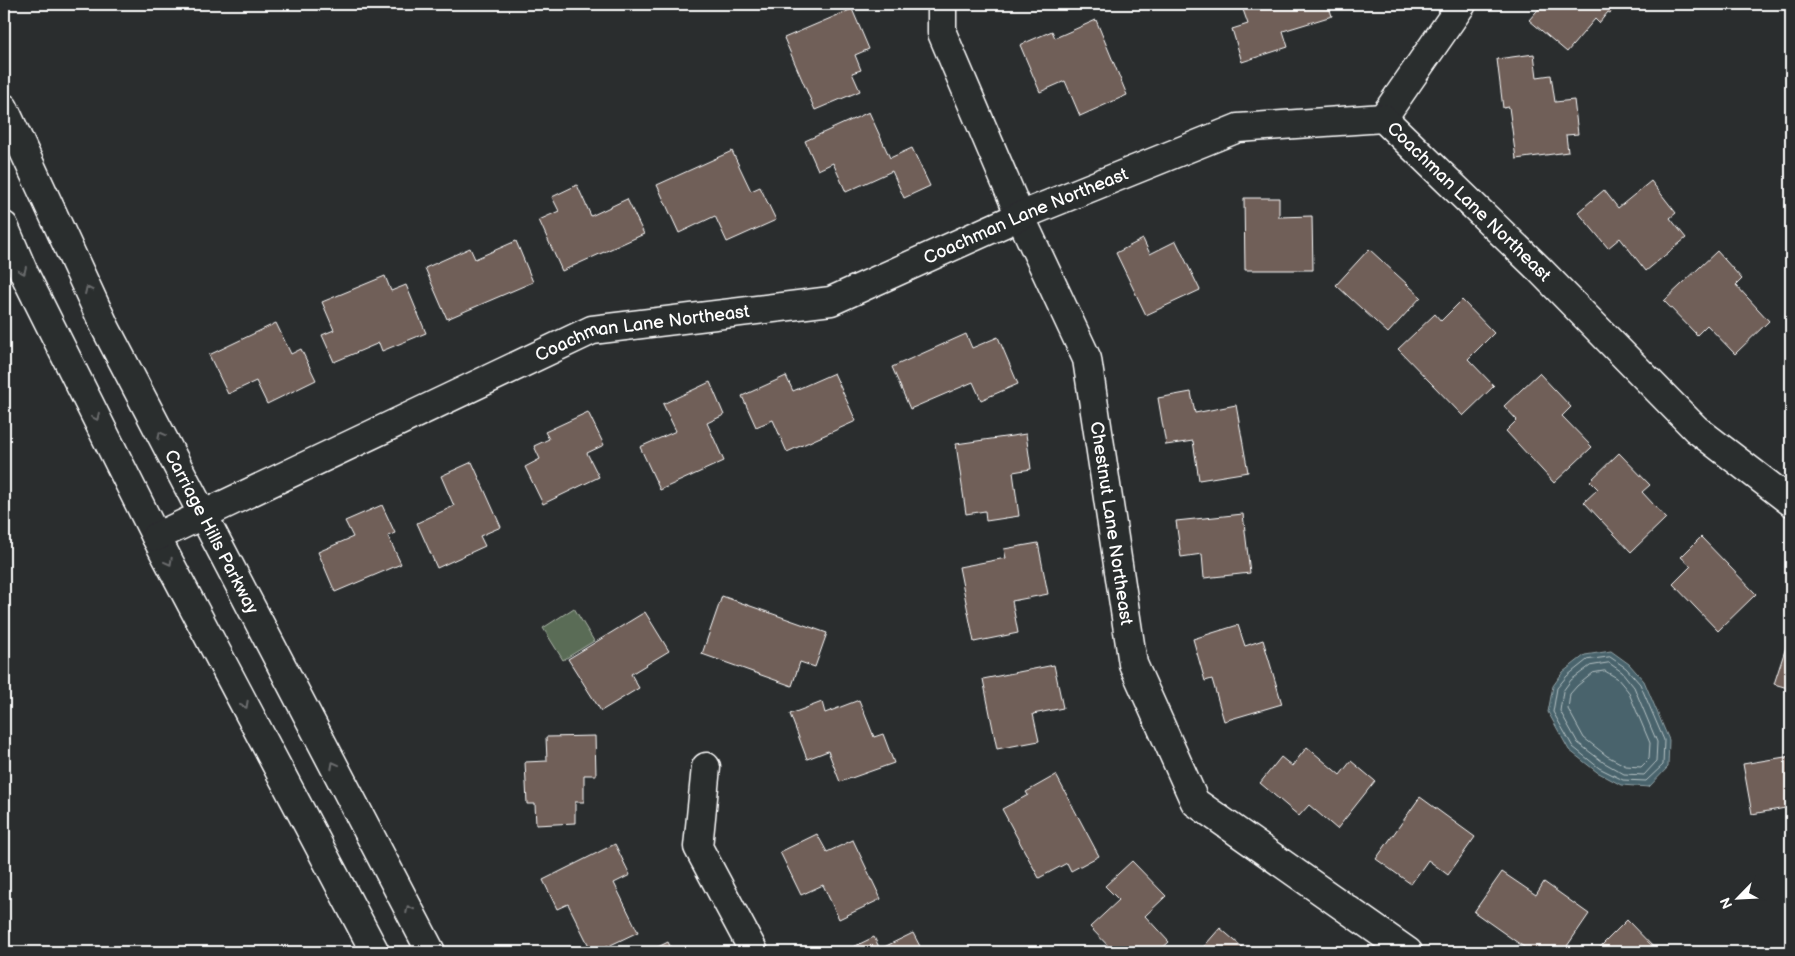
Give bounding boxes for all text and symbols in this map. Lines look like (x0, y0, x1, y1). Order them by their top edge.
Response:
street label: Coachman Lane Northeast (1382, 118, 1555, 286)
street label: Coachman Lane Northeast (920, 163, 1132, 269)
one-way arrow (17, 266, 28, 275)
one-way arrow (83, 286, 94, 295)
street label: Coachman Lane Northeast (532, 301, 751, 366)
one-way arrow (90, 411, 100, 420)
street label: Chestnut Lane Northeast (1086, 420, 1137, 627)
one-way arrow (157, 431, 167, 440)
street label: Carriage Hills Parkway (160, 446, 263, 618)
one-way arrow (163, 556, 173, 565)
one-way arrow (239, 700, 249, 709)
one-way arrow (330, 761, 340, 770)
north arrow (1712, 874, 1762, 924)
text: N (1717, 895, 1736, 911)
one-way arrow (405, 905, 415, 914)

